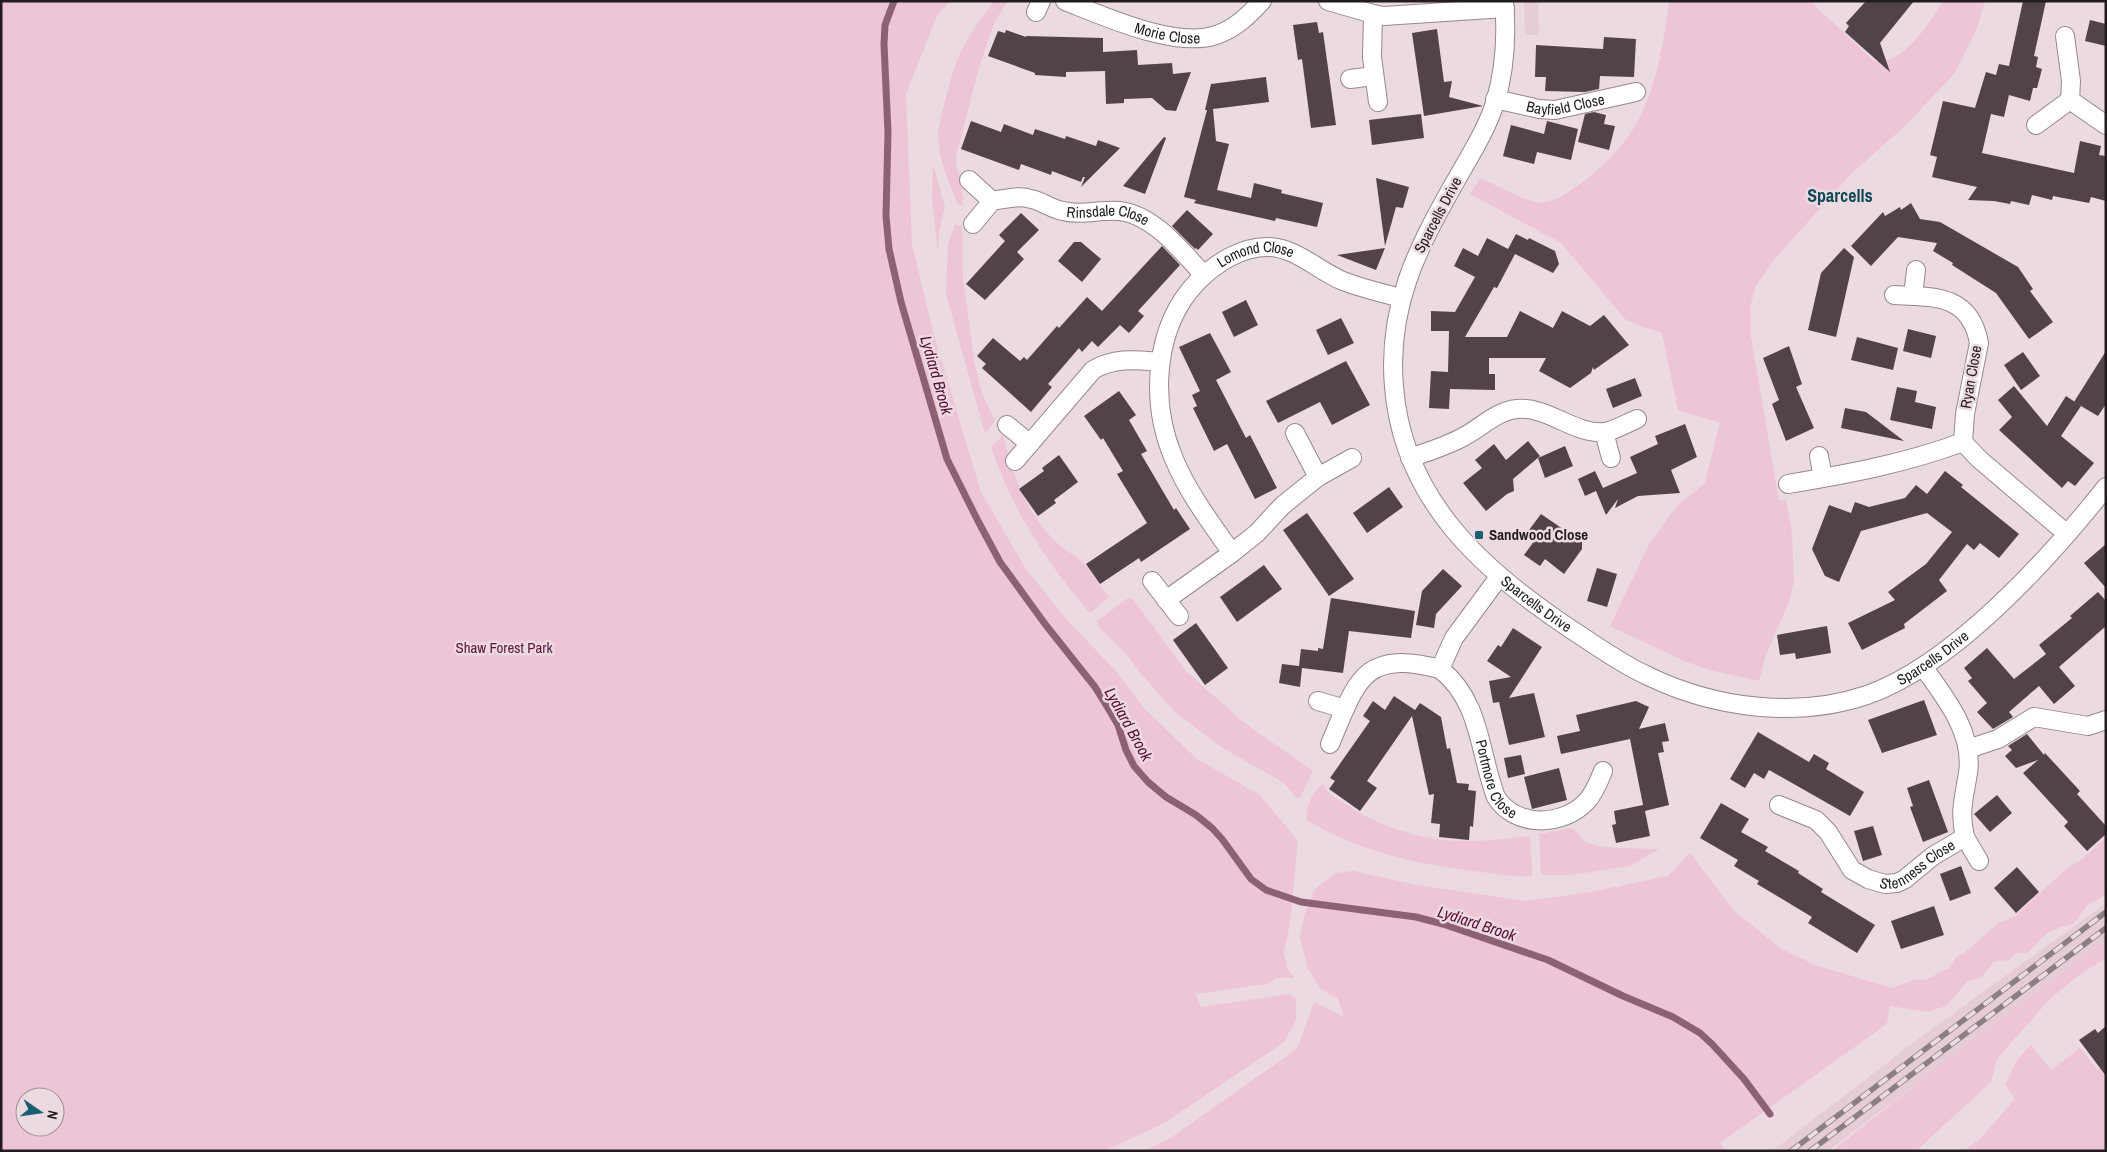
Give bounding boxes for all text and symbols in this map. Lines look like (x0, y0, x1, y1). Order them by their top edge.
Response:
street label: Morie Close (1132, 17, 1201, 48)
street label: Bayfield Close (1524, 88, 1607, 120)
street label: Sparcells Drive (1409, 173, 1466, 257)
district label: Sparcells (1807, 183, 1873, 208)
street label: Rinsdale Close (1066, 200, 1154, 230)
street label: Lomond Close (1213, 236, 1298, 272)
water label: Lydiard Brook (915, 333, 959, 417)
street label: Ryan Close (1955, 344, 1986, 410)
place label: Sandwood Close (1489, 524, 1588, 545)
marker: Sandwood Close (1473, 529, 1485, 541)
street label: Sparcells Drive (1497, 570, 1576, 637)
street label: Sparcells Drive (1893, 625, 1973, 690)
park label: Shaw Forest Park (455, 637, 553, 658)
water label: Lydiard Brook (1100, 683, 1158, 765)
street label: Portmore Close (1471, 737, 1521, 823)
street label: Stenness Close (1877, 834, 1959, 894)
water label: Lydiard Brook (1435, 900, 1519, 946)
north arrow (15, 1087, 65, 1137)
text: N (43, 1109, 62, 1121)

